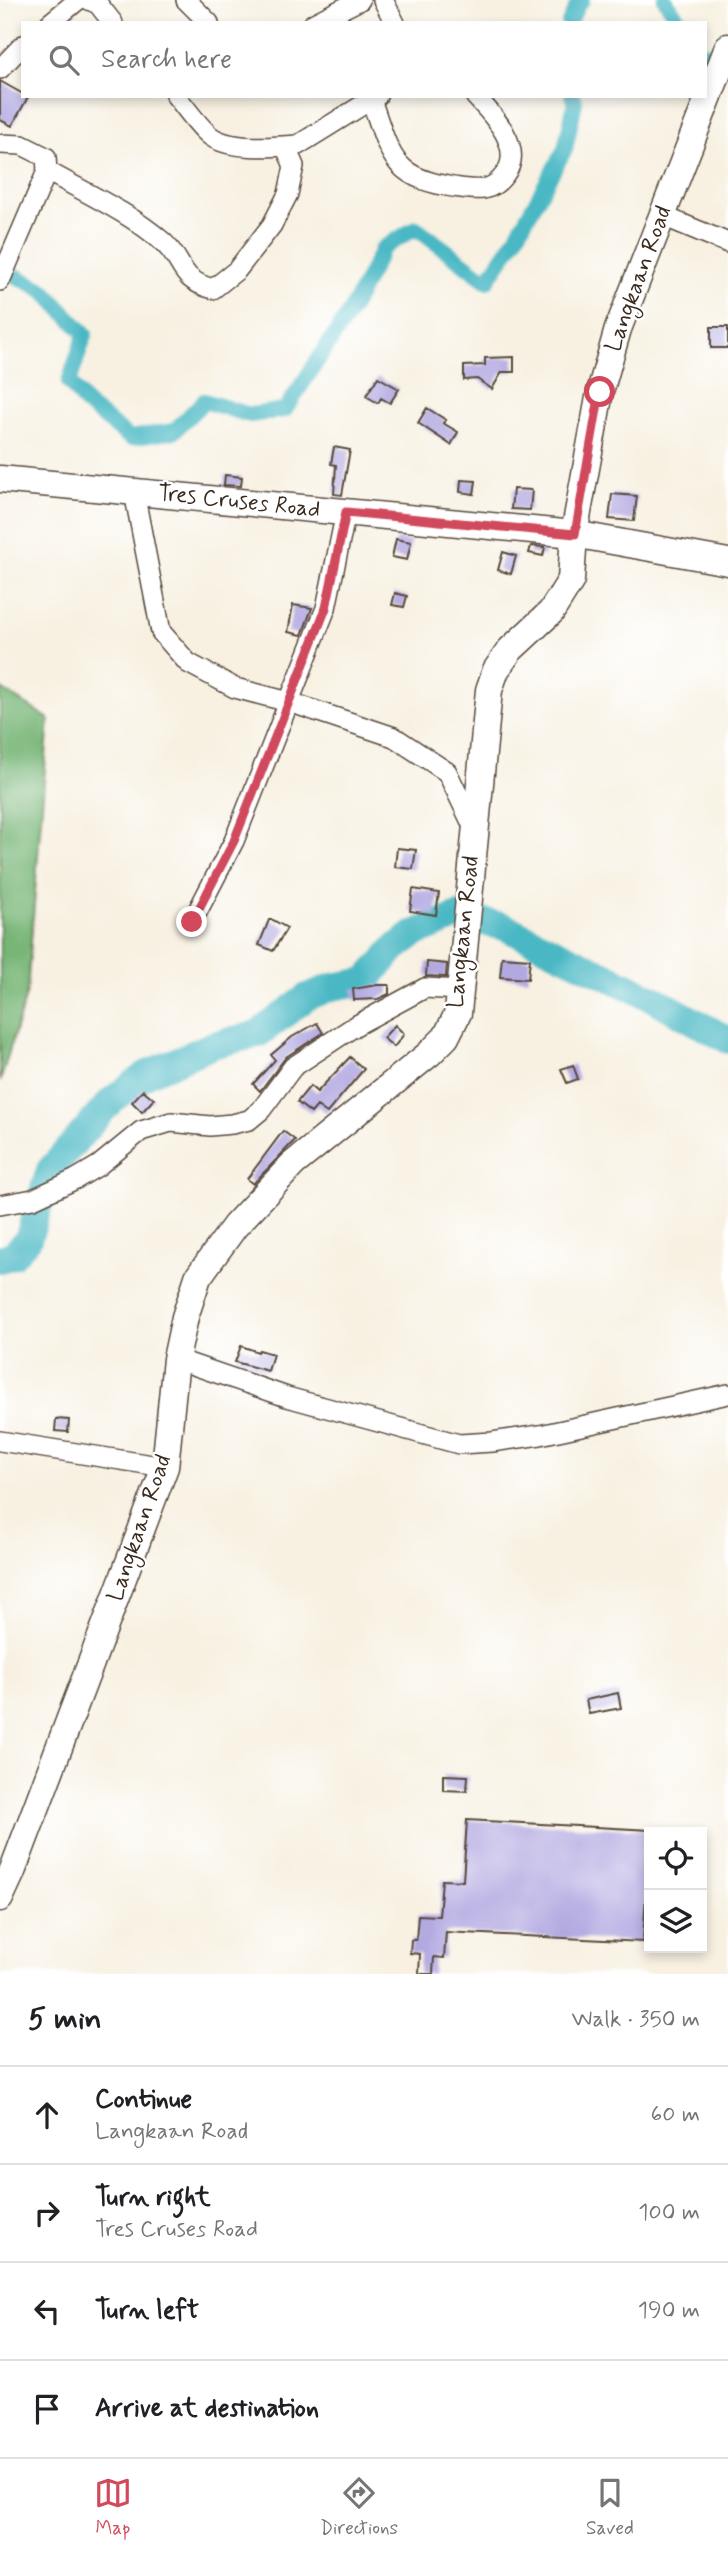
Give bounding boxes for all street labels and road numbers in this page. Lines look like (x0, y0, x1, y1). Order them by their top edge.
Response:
street label: Langkaan Road (599, 202, 681, 357)
street label: Tres Cruses Road (156, 479, 322, 525)
street label: Langkaan Road (441, 854, 489, 1010)
street label: Langkaan Road (101, 1451, 181, 1606)

